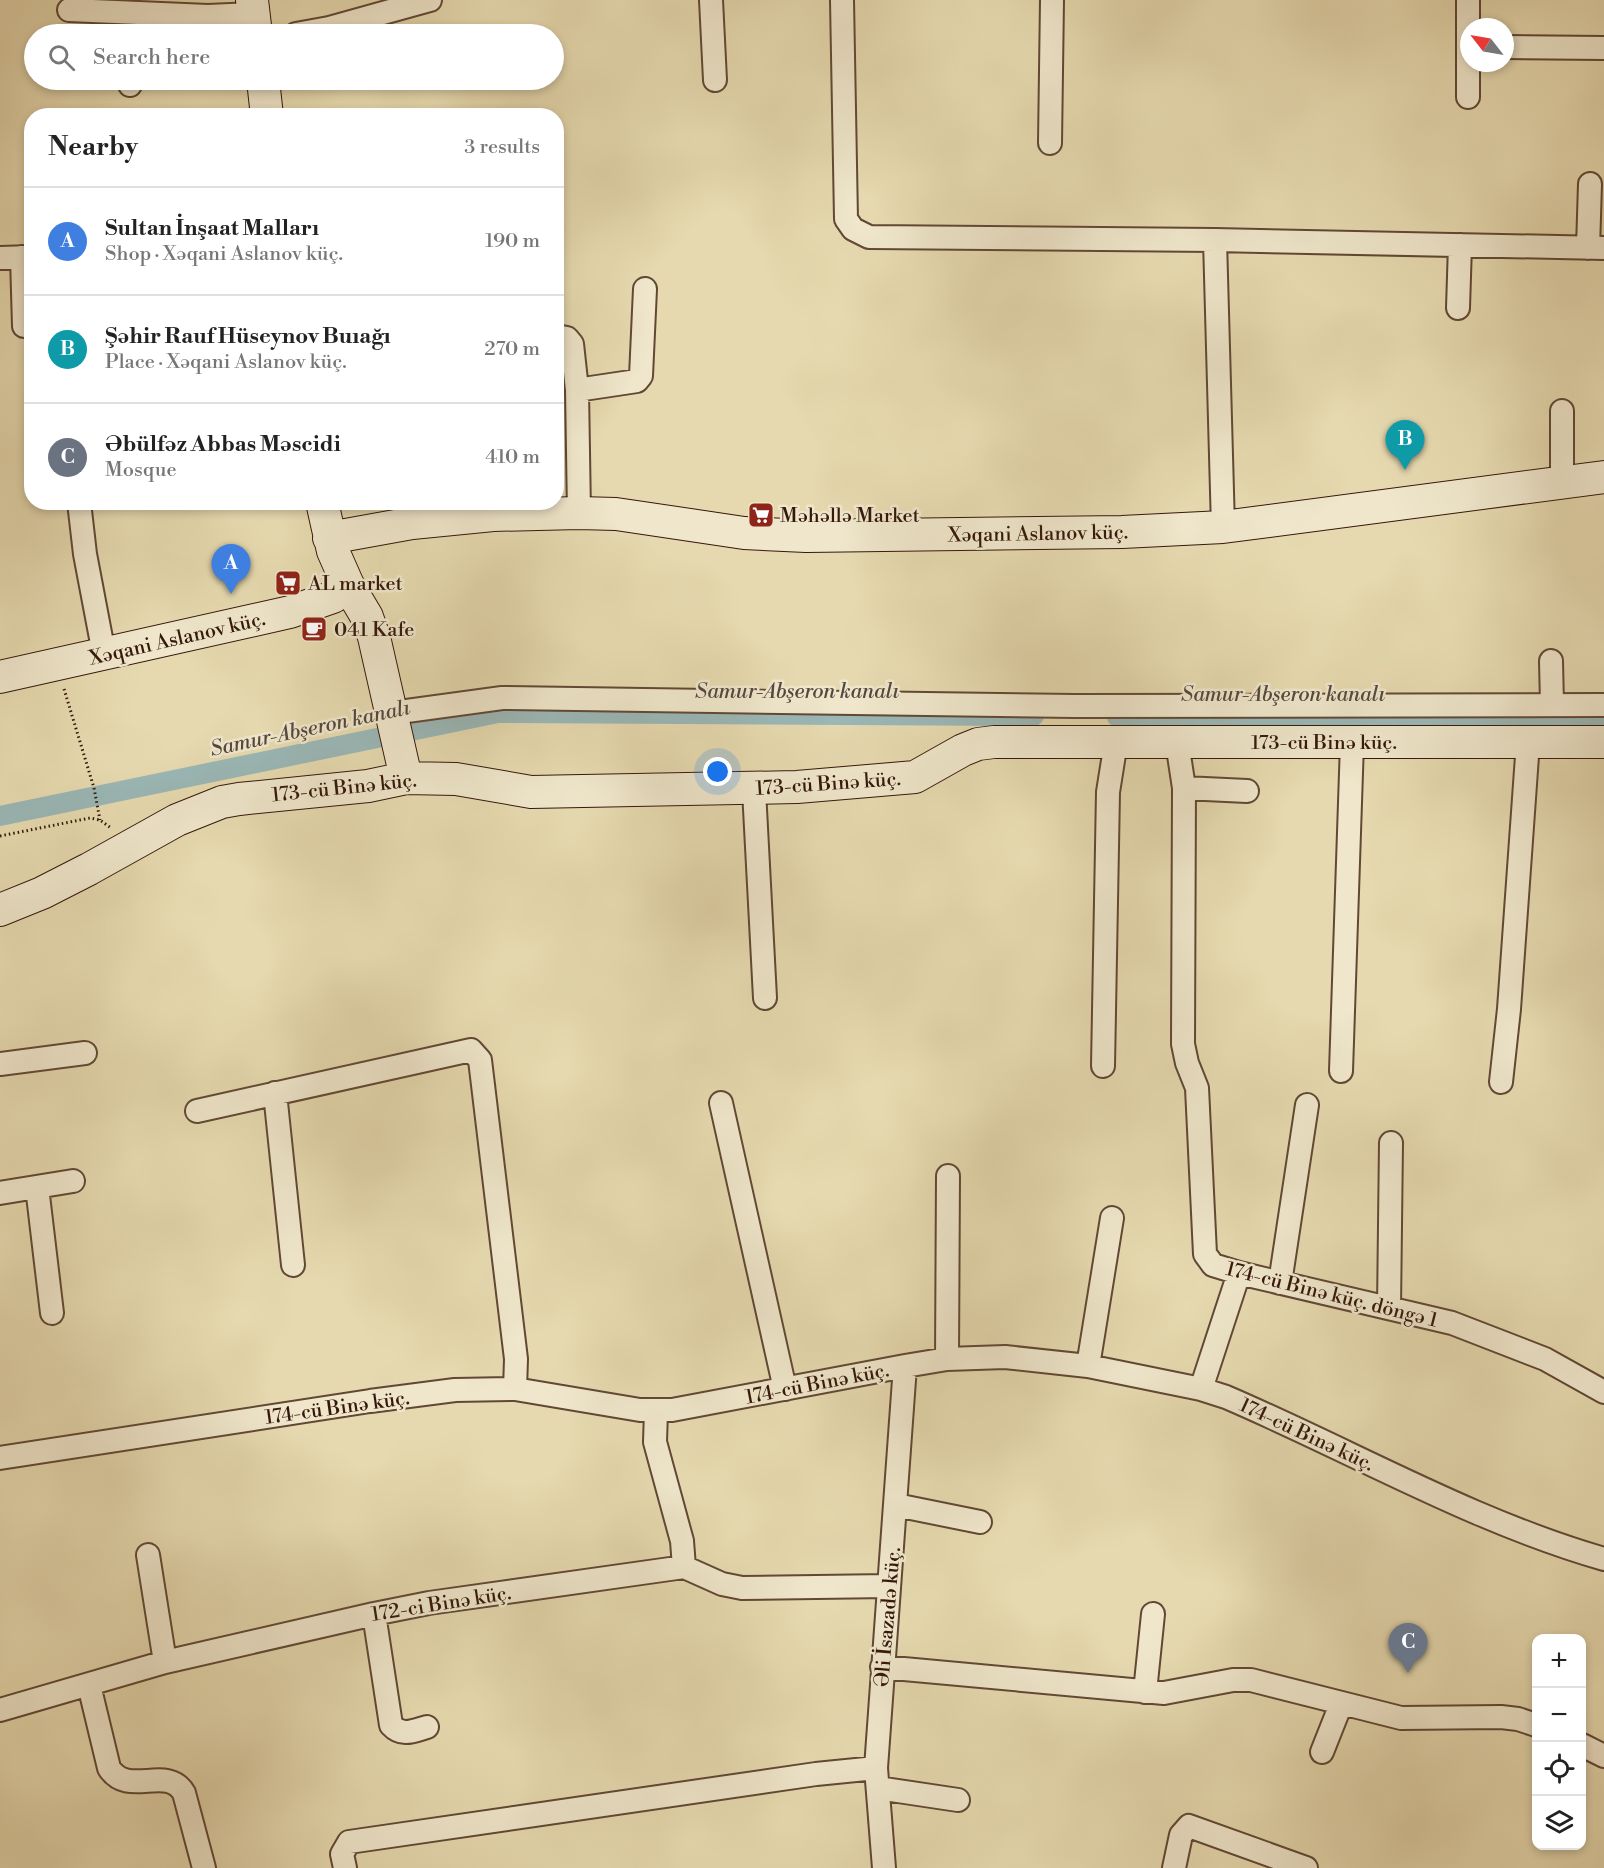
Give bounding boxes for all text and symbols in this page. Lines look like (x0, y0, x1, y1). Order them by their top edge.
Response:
north arrow (1460, 18, 1514, 72)
search box (24, 24, 564, 90)
icon: search (45, 41, 78, 74)
text: Search here (93, 44, 210, 71)
text: Nearby (48, 131, 138, 163)
text: 3 results (464, 135, 540, 160)
text: Sultan İnşaat Malları (105, 215, 319, 242)
text: A (60, 229, 75, 254)
text: 190 m (485, 229, 540, 254)
text: Shop · Xəqani Aslanov küç. (105, 242, 343, 267)
text: Şəhir Rauf Hüseynov Buıağı (105, 323, 391, 350)
text: B (60, 337, 75, 362)
text: 270 m (484, 337, 540, 362)
text: Place · Xəqani Aslanov küç. (105, 350, 347, 375)
pin: B (1386, 420, 1424, 470)
text: Əbülfəz Abbas Məscidi (105, 431, 341, 458)
text: C (60, 445, 75, 470)
text: 410 m (485, 445, 540, 470)
text: Mosque (105, 458, 177, 483)
supermarket icon: Məhəllə Market (746, 500, 776, 530)
place label: Məhəllə Market (780, 504, 920, 529)
street label: Xəqani Aslanov küç. (947, 520, 1128, 549)
pin: A (212, 544, 250, 594)
supermarket icon: AL market (273, 568, 303, 598)
place label: AL market (307, 572, 403, 597)
street label: Xəqani Aslanov küç. (86, 607, 268, 672)
cafe icon: 041 Kafe (299, 614, 329, 644)
place label: 041 Kafe (334, 618, 414, 643)
water label: Samur-Abşeron kanalı (695, 679, 899, 705)
water label: Samur-Abşeron kanalı (1181, 682, 1385, 708)
water label: Samur-Abşeron kanalı (208, 695, 413, 763)
street label: 173-cü Binə küç. (1251, 731, 1397, 756)
your location (703, 757, 732, 786)
street label: 173-cü Binə küç. (754, 767, 902, 802)
street label: 173-cü Binə küç. (270, 768, 418, 809)
street label: 174-cü Binə küç. döngə 1 (1223, 1257, 1441, 1334)
street label: 174-cü Binə küç. (743, 1358, 891, 1411)
street label: 174-cü Binə küç. (263, 1386, 411, 1431)
street label: 174-cü Binə küç. (1235, 1393, 1378, 1478)
street label: Əli İsazadə küç. (869, 1546, 907, 1688)
street label: 172-ci Binə küç. (369, 1581, 513, 1628)
pin: C (1388, 1624, 1428, 1673)
map controls (1532, 1634, 1586, 1850)
button: + (1532, 1634, 1586, 1688)
button: − (1532, 1688, 1586, 1742)
button: locate (1532, 1742, 1586, 1796)
button: layers (1532, 1796, 1586, 1850)

